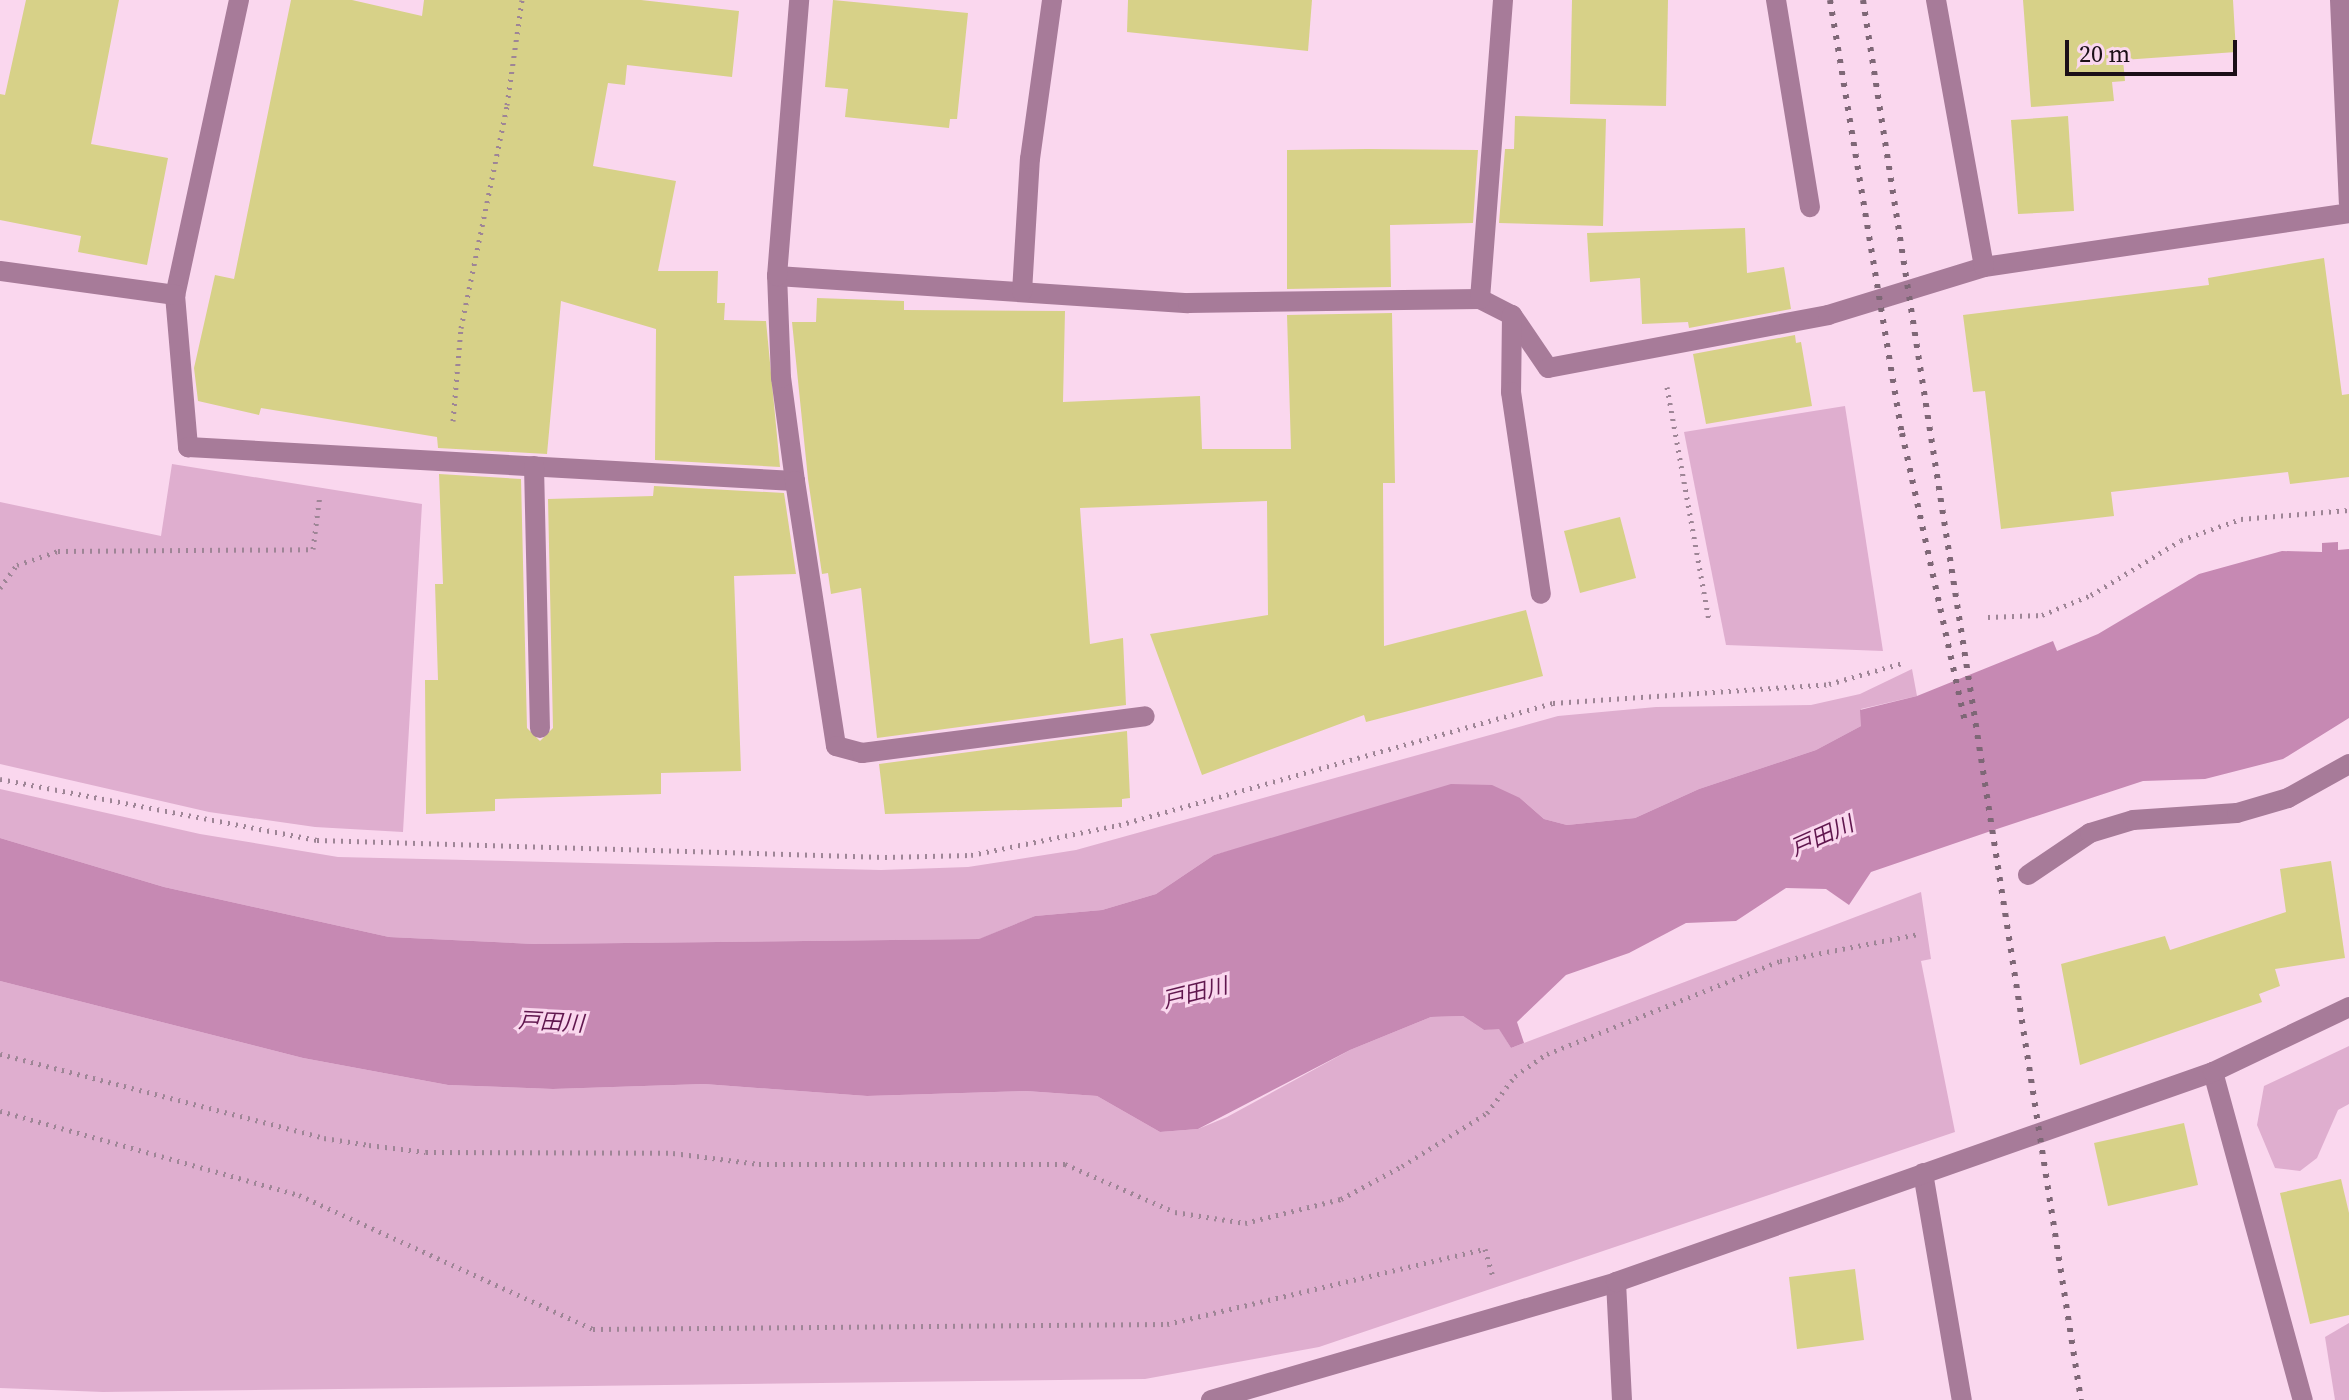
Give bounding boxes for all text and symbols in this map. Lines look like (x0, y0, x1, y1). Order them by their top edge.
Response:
scale bar (2069, 24, 2241, 74)
text: 20 m (2079, 37, 2130, 70)
water label: 戸田川 (1786, 811, 1858, 861)
water label: 戸田川 (1160, 972, 1230, 1014)
water label: 戸田川 (517, 1007, 585, 1037)

